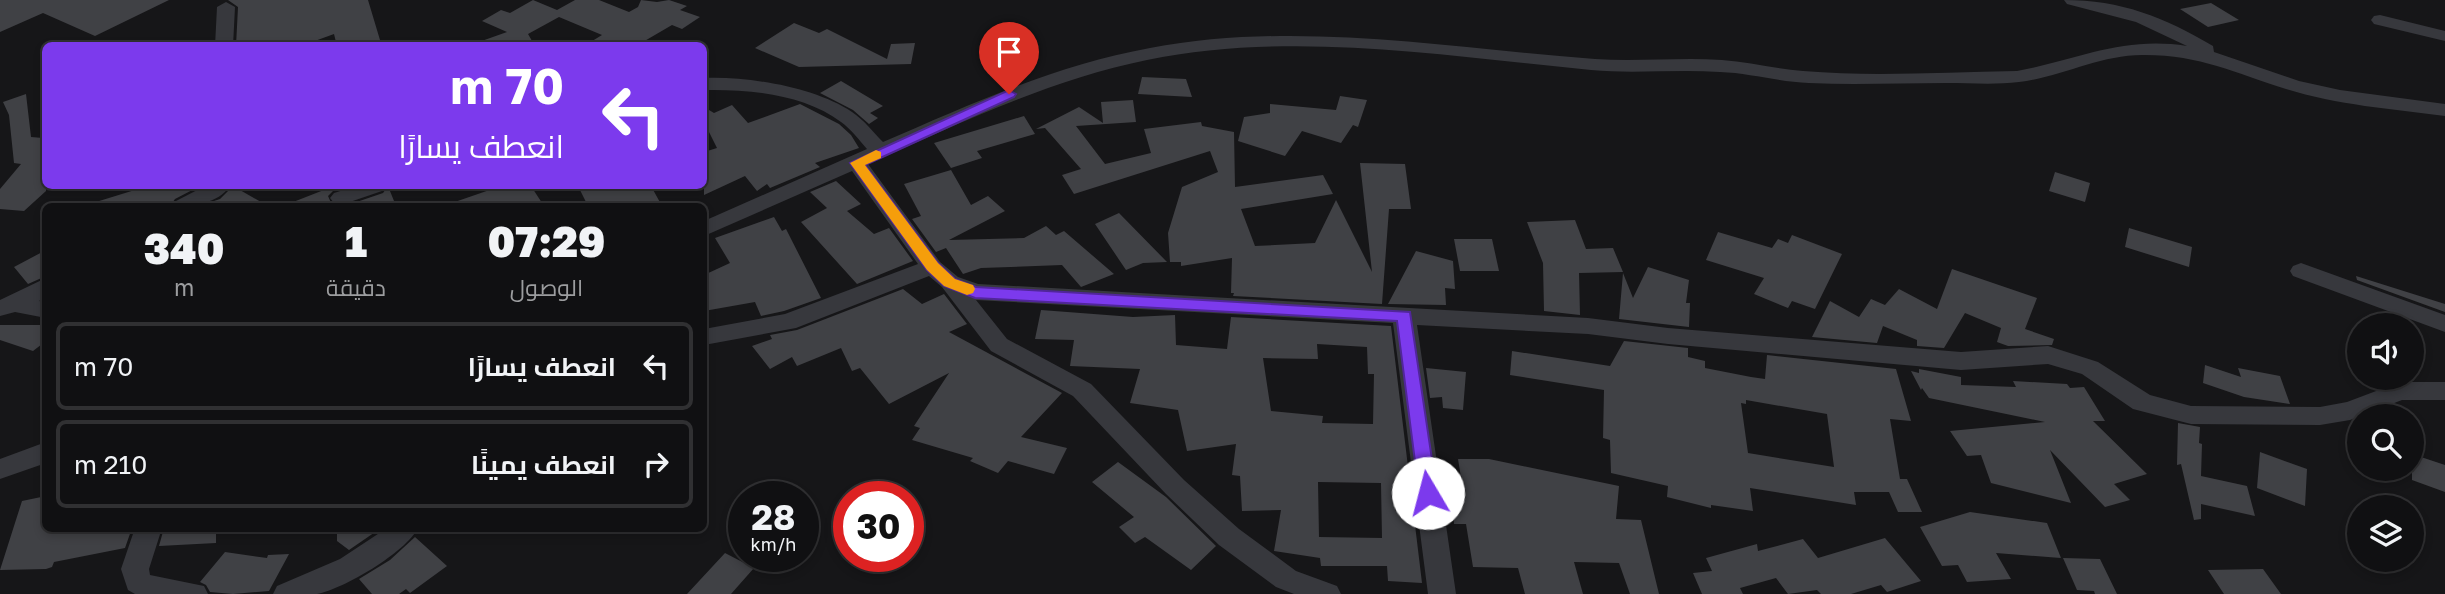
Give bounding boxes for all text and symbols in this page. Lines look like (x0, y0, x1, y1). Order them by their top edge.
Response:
pin (979, 22, 1039, 94)
icon: arrive (990, 33, 1028, 71)
text: 70 m (450, 56, 564, 115)
icon: left (588, 70, 679, 161)
text: انعطف يسارًا (398, 127, 564, 165)
text: 1 (345, 216, 367, 266)
text: 07:29 (488, 216, 605, 266)
text: 340 (144, 223, 224, 273)
text: m (174, 273, 194, 301)
text: دقيقة (326, 273, 386, 301)
text: الوصول (510, 273, 583, 301)
map controls (2347, 313, 2424, 572)
button: sound (2347, 313, 2424, 390)
icon: left (637, 347, 675, 385)
text: 70 m (74, 351, 133, 382)
text: انعطف يسارًا (468, 351, 616, 382)
button: search (2347, 404, 2424, 481)
icon: right (637, 445, 675, 483)
text: 210 m (74, 449, 147, 480)
text: انعطف يمينًا (471, 449, 616, 480)
position arrow (1391, 456, 1465, 530)
speed limit sign: 30 (833, 481, 924, 572)
button: layers (2347, 495, 2424, 572)
text: 28 (752, 496, 795, 538)
text: km/h (751, 533, 796, 555)

